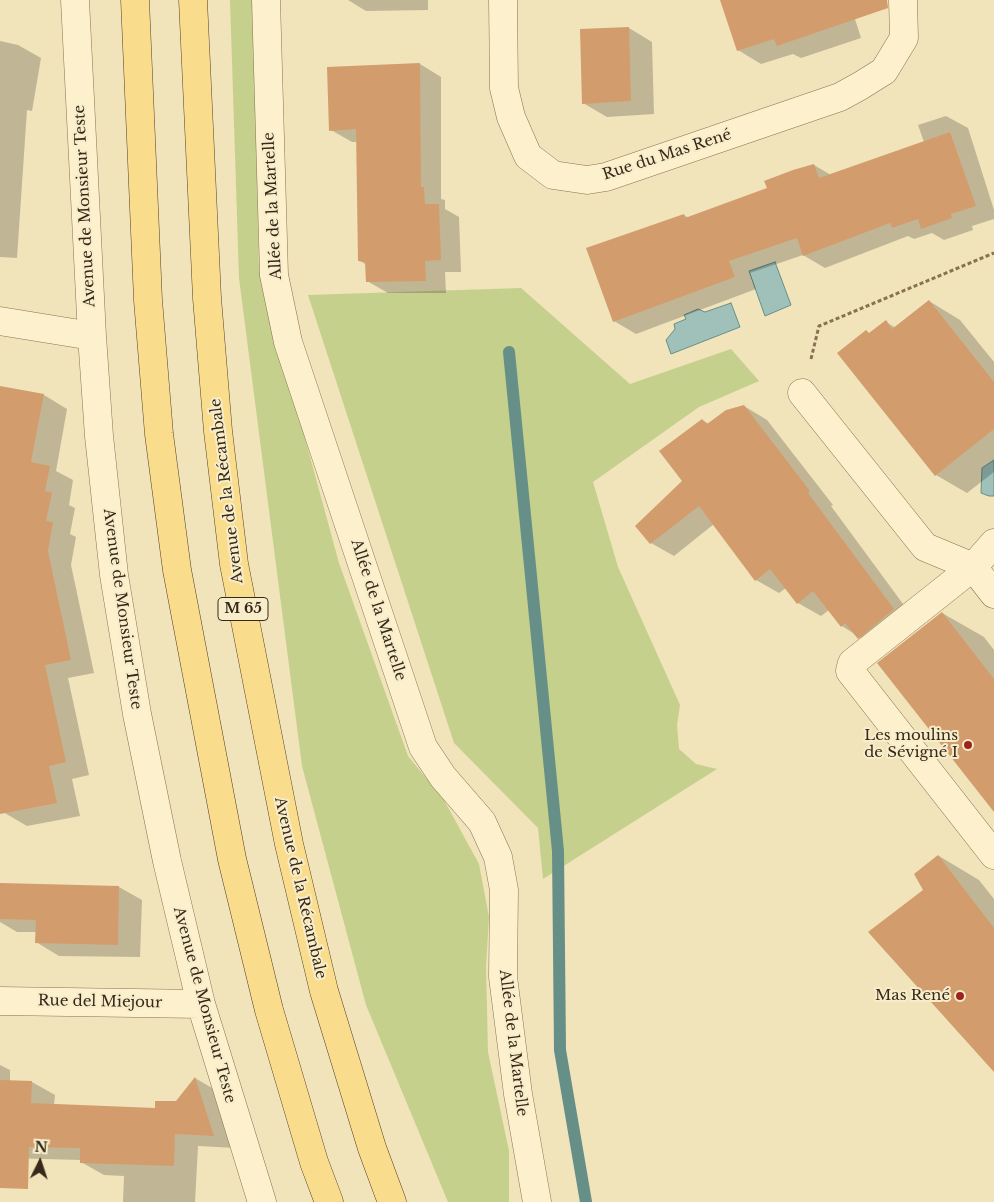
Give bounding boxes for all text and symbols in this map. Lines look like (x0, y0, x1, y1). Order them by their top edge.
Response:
street label: Avenue de Monsieur Teste (71, 104, 99, 308)
street label: Rue du Mas René (600, 126, 734, 184)
street label: Allée de la Martelle (260, 132, 286, 280)
street label: Avenue de la Récambale (207, 397, 247, 585)
street label: Avenue de Monsieur Teste (99, 507, 145, 711)
street label: Allée de la Martelle (347, 537, 409, 683)
road number: M 65 (218, 598, 268, 620)
place label: Les moulins de Sévigné I (864, 727, 958, 762)
marker: Les moulins de Sévigné I (962, 739, 974, 751)
street label: Avenue de la Récambale (270, 795, 330, 981)
street label: Avenue de Monsieur Teste (169, 905, 239, 1105)
street label: Allée de la Martelle (495, 969, 531, 1117)
place label: Mas René (875, 987, 950, 1005)
marker: Mas René (954, 990, 966, 1002)
street label: Rue del Miejour (38, 992, 162, 1012)
north arrow (15, 1137, 65, 1187)
text: N (34, 1138, 48, 1156)

